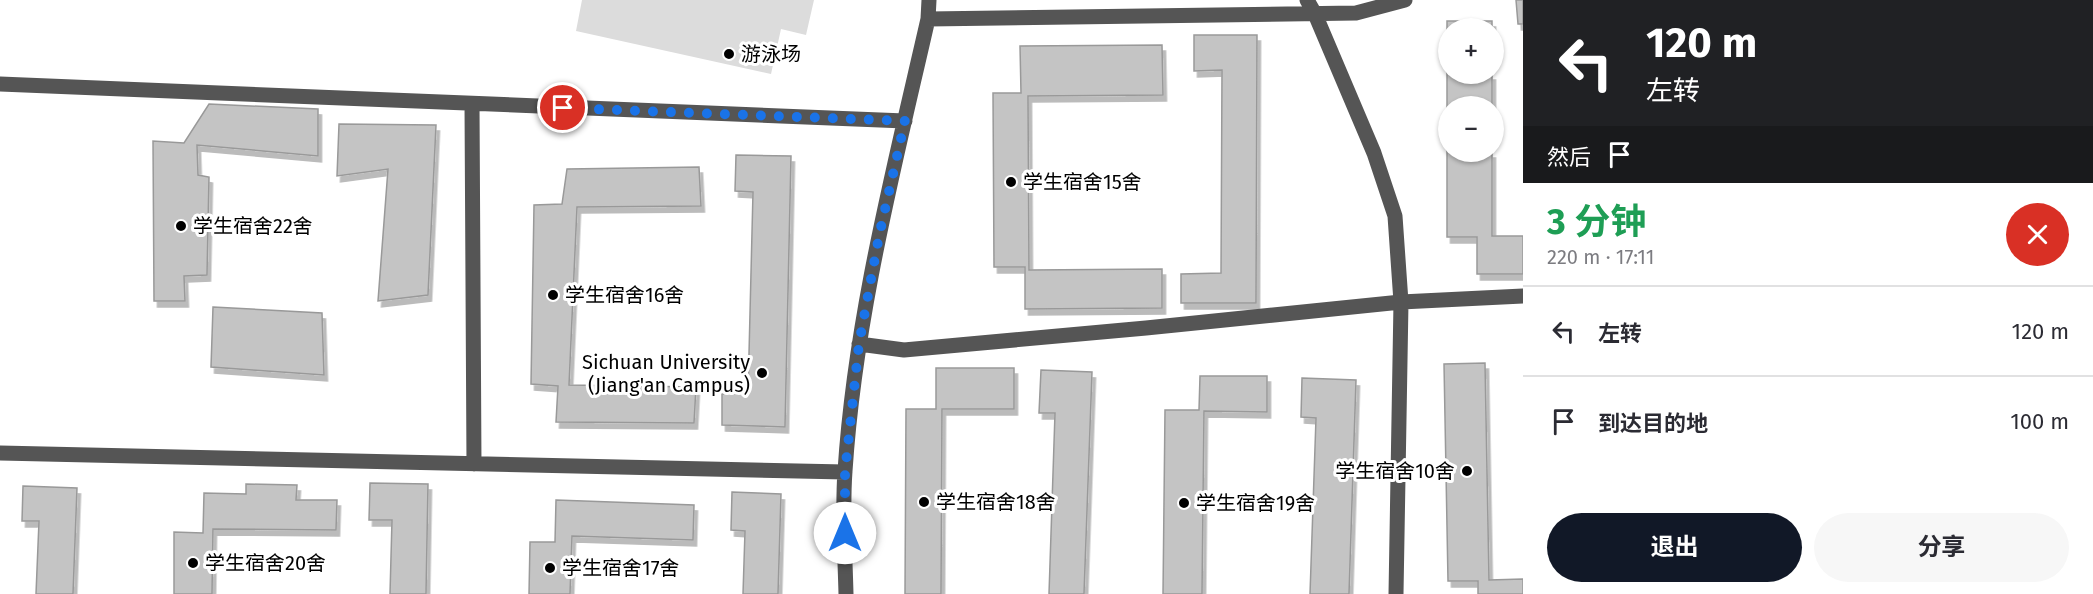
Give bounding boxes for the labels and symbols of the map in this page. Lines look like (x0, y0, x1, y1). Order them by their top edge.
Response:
place label: 游泳场 (741, 42, 801, 66)
marker: 游泳场 (722, 47, 736, 61)
pin (537, 82, 588, 133)
place label: 学生宿舍15舍 (1023, 170, 1142, 194)
marker: 学生宿舍15舍 (1004, 175, 1018, 189)
place label: 学生宿舍22舍 (193, 214, 313, 238)
marker: 学生宿舍22舍 (174, 219, 188, 233)
place label: 学生宿舍16舍 (565, 283, 684, 307)
marker: 学生宿舍16舍 (546, 288, 560, 302)
place label: Sichuan University (Jiang'an Campus) (582, 350, 750, 397)
marker: Sichuan University (Jiang'an Campus) (755, 366, 769, 380)
place label: 学生宿舍10舍 (1335, 459, 1455, 483)
marker: 学生宿舍10舍 (1460, 464, 1474, 478)
place label: 学生宿舍18舍 (936, 490, 1056, 514)
place label: 学生宿舍19舍 (1196, 491, 1315, 515)
marker: 学生宿舍18舍 (917, 495, 931, 509)
marker: 学生宿舍19舍 (1177, 496, 1191, 510)
position arrow (813, 501, 877, 565)
place label: 学生宿舍20舍 (205, 551, 326, 575)
marker: 学生宿舍20舍 (186, 556, 200, 570)
place label: 学生宿舍17舍 (562, 556, 680, 580)
marker: 学生宿舍17舍 (543, 561, 557, 575)

